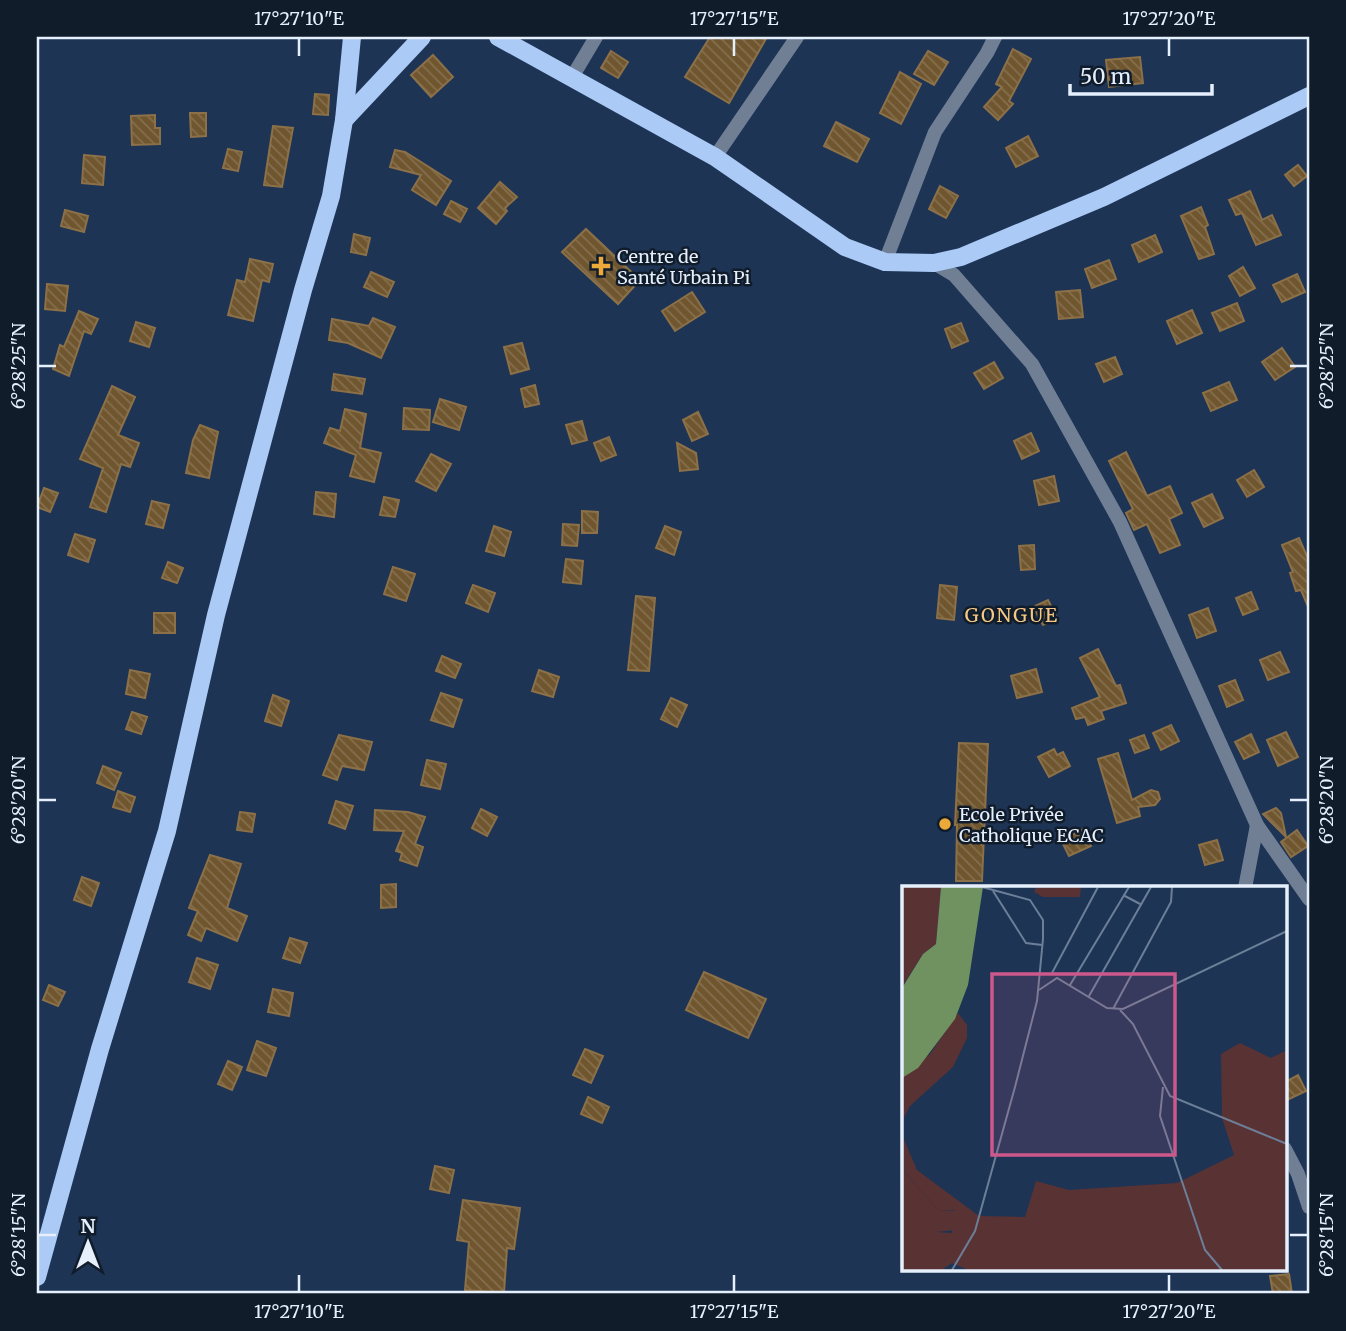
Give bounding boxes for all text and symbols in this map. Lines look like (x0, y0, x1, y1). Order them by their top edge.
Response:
text: 17°27'10"E (254, 7, 345, 30)
text: 17°27'15"E (690, 7, 779, 30)
text: 17°27'20"E (1122, 7, 1216, 30)
scale bar (1070, 52, 1211, 96)
text: 50 m (1080, 63, 1131, 90)
place label: Centre de Santé Urbain Pi (617, 245, 751, 289)
marker: Centre de Santé Urbain Pi (591, 256, 611, 276)
text: 6°28'25"N (7, 323, 30, 409)
text: 6°28'25"N (1315, 323, 1338, 409)
district label: GONGUE (965, 603, 1059, 627)
text: 6°28'20"N (7, 756, 30, 844)
text: 6°28'20"N (1315, 756, 1338, 844)
place label: Ecole Privée Catholique ECAC (959, 803, 1104, 847)
marker: Ecole Privée Catholique ECAC (937, 816, 953, 832)
inset map (902, 886, 1286, 1272)
text: 6°28'15"N (7, 1193, 30, 1277)
text: 6°28'15"N (1315, 1193, 1338, 1277)
north arrow (52, 1208, 122, 1278)
text: N (80, 1214, 96, 1238)
text: 17°27'10"E (254, 1300, 345, 1323)
text: 17°27'15"E (690, 1300, 779, 1323)
text: 17°27'20"E (1122, 1300, 1216, 1323)

